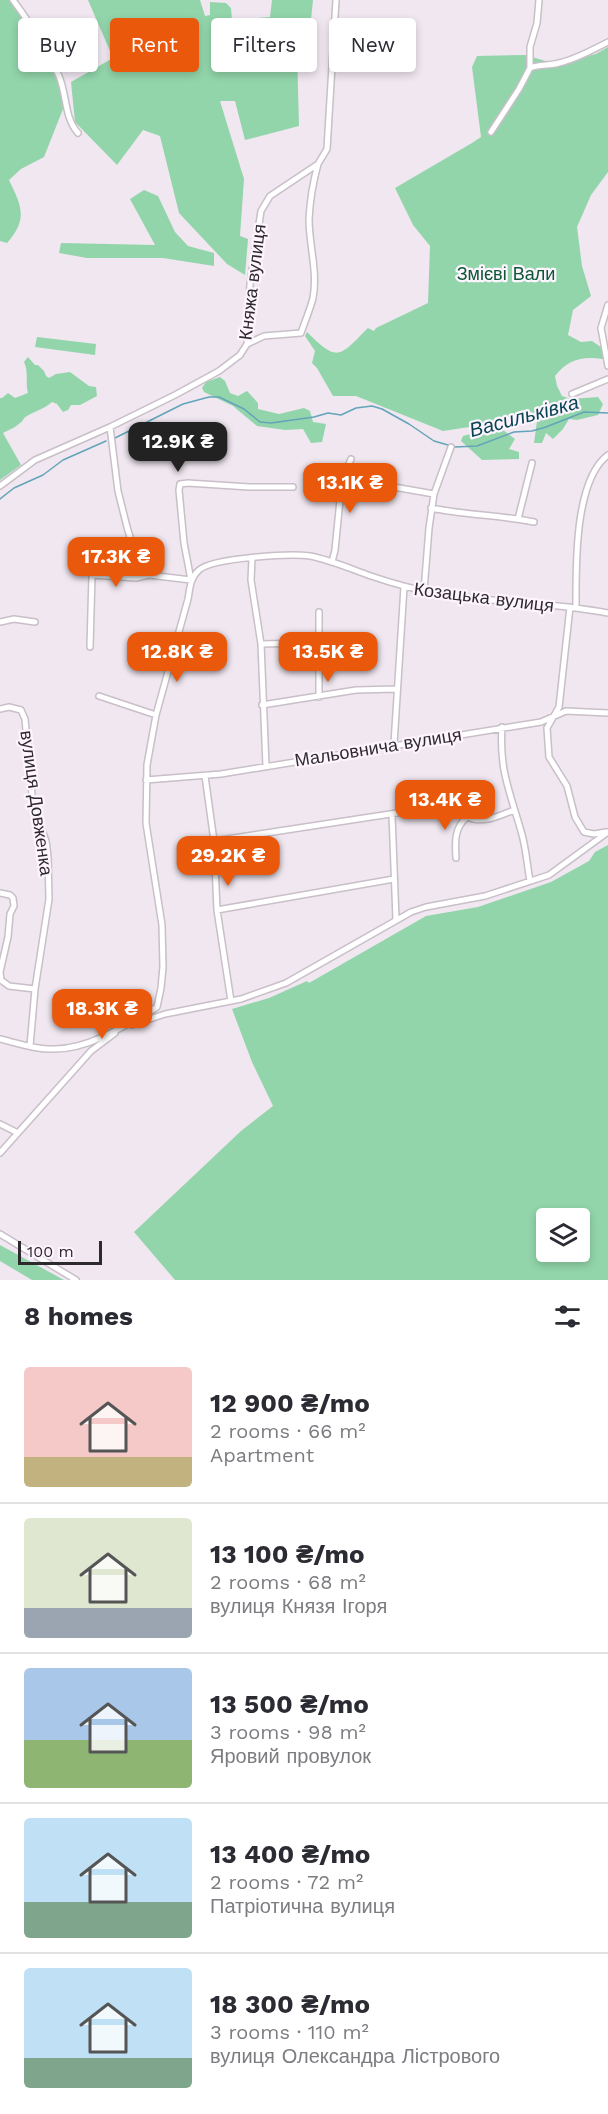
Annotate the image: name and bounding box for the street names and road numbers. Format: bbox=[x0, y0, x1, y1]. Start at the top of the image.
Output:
street label: Княжа вулиця bbox=[234, 223, 270, 341]
street label: Козацька вулиця bbox=[413, 578, 555, 616]
street label: Мальовнича вулиця bbox=[293, 723, 463, 771]
street label: вулиця Довженка bbox=[16, 729, 58, 878]

